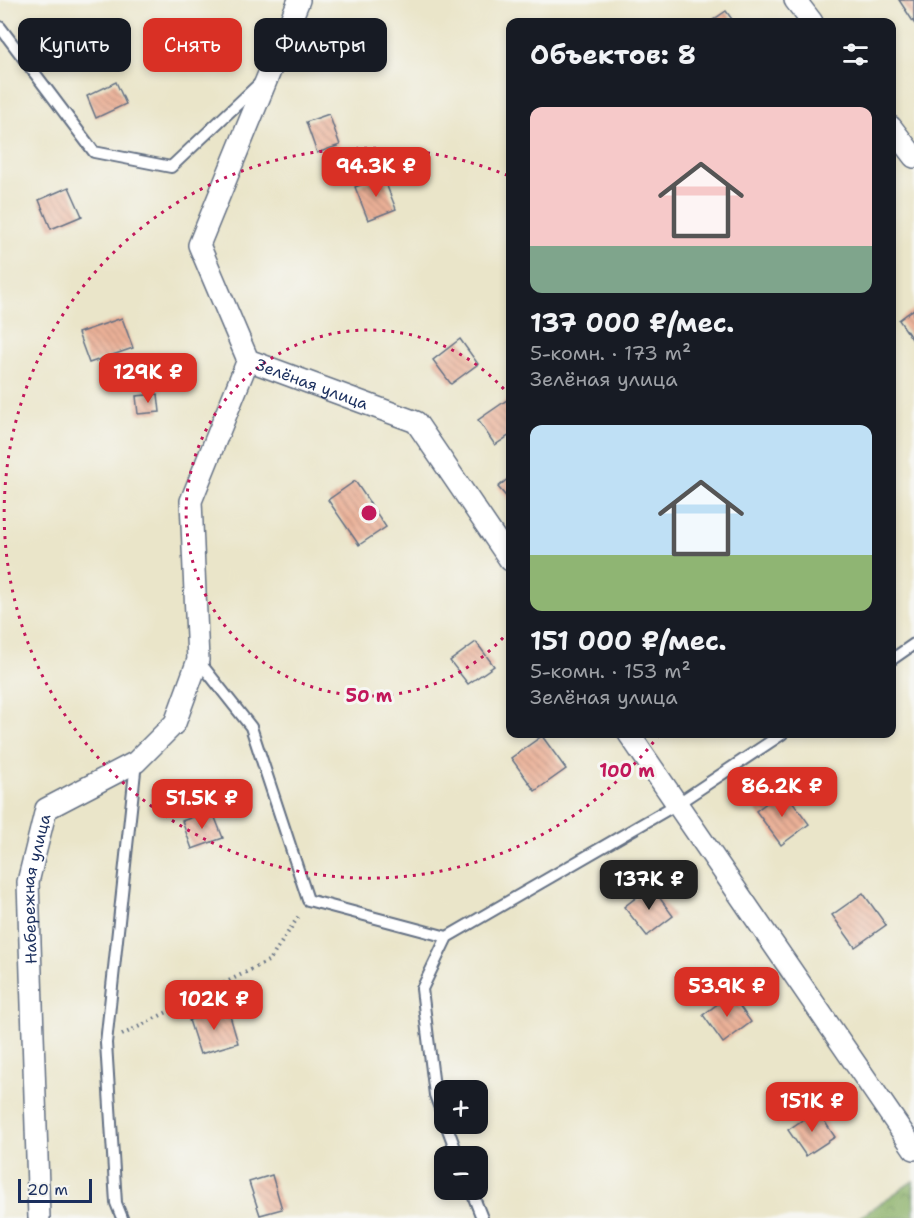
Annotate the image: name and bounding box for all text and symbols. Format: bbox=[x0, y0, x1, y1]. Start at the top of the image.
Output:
chip: Купить bbox=[18, 18, 131, 72]
chip: Снять bbox=[143, 18, 242, 72]
chip: Фильтры bbox=[254, 18, 387, 72]
text: Объектов: 8 bbox=[530, 37, 696, 72]
icon: filters bbox=[839, 38, 872, 71]
icon: home bbox=[647, 146, 755, 254]
pin: 94.3K ₽ bbox=[321, 147, 431, 198]
text: 94.3K ₽ bbox=[336, 153, 416, 179]
text: 137 000 ₽/мес. bbox=[530, 305, 734, 340]
text: 5-комн. · 173 m² bbox=[530, 340, 691, 366]
pin: 129K ₽ bbox=[99, 353, 197, 404]
street label: Зелёная улица bbox=[253, 353, 371, 414]
text: 129K ₽ bbox=[113, 359, 183, 385]
text: Зелёная улица bbox=[530, 366, 678, 392]
icon: home bbox=[647, 464, 755, 572]
centre of rings bbox=[359, 503, 379, 523]
text: 151 000 ₽/мес. bbox=[530, 623, 727, 658]
text: 5-комн. · 153 m² bbox=[530, 658, 691, 684]
text: 50 m bbox=[346, 684, 393, 708]
text: Зелёная улица bbox=[530, 684, 678, 710]
text: 100 m bbox=[599, 759, 655, 783]
pin: 86.2K ₽ bbox=[727, 767, 837, 818]
text: 86.2K ₽ bbox=[741, 773, 823, 799]
pin: 51.5K ₽ bbox=[147, 779, 257, 830]
text: 51.5K ₽ bbox=[166, 785, 238, 811]
street label: Набережная улица bbox=[17, 812, 55, 964]
pin: 137K ₽ bbox=[600, 860, 698, 911]
text: 137K ₽ bbox=[614, 866, 684, 892]
pin: 53.9K ₽ bbox=[672, 967, 782, 1018]
text: 53.9K ₽ bbox=[688, 973, 766, 999]
pin: 102K ₽ bbox=[165, 980, 263, 1031]
text: 102K ₽ bbox=[179, 986, 249, 1012]
map controls bbox=[434, 1080, 488, 1200]
button: + bbox=[434, 1080, 488, 1134]
pin: 151K ₽ bbox=[763, 1082, 861, 1133]
text: 151K ₽ bbox=[780, 1088, 844, 1114]
button: − bbox=[434, 1146, 488, 1200]
scale bar bbox=[18, 1176, 92, 1204]
text: 20 m bbox=[27, 1179, 68, 1200]

